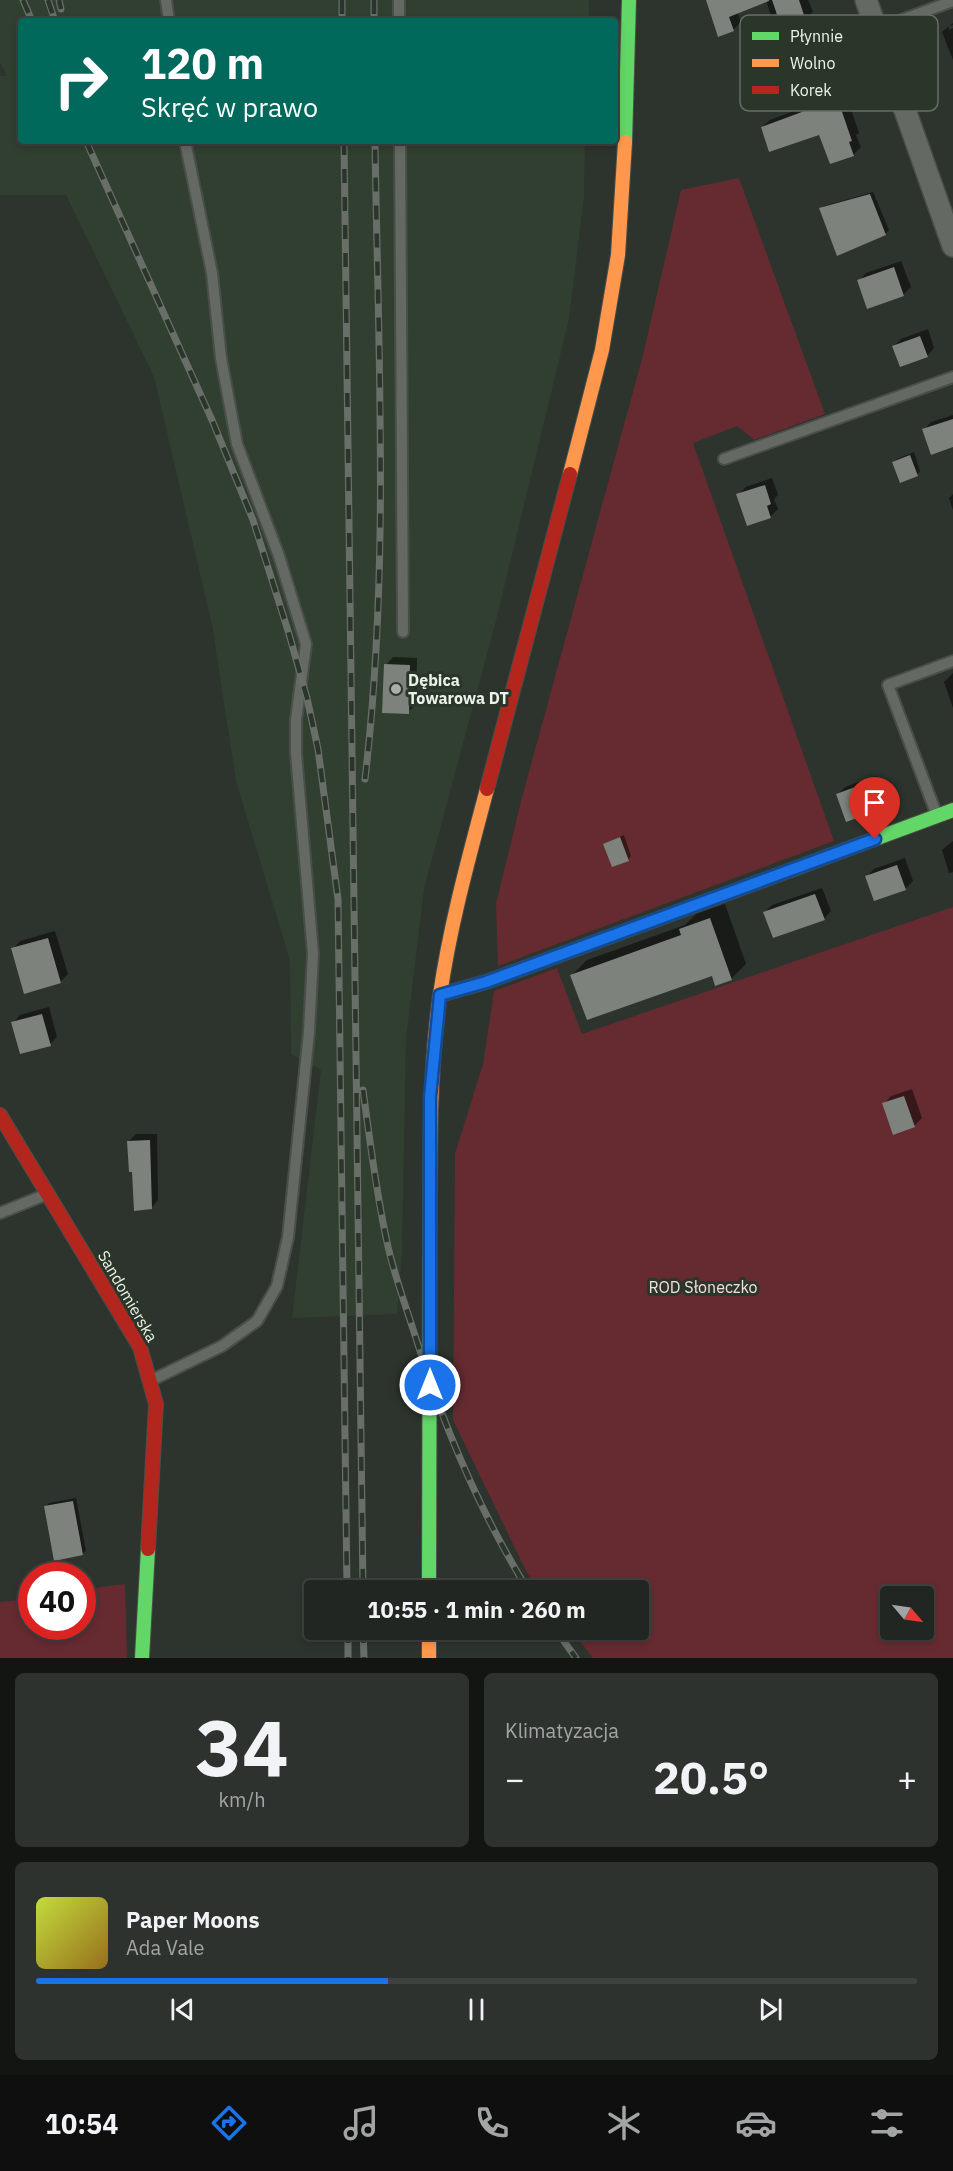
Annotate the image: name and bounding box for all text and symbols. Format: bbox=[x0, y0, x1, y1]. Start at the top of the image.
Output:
legend bbox=[740, 15, 938, 111]
text: Płynnie bbox=[790, 26, 843, 46]
text: 120 m bbox=[141, 36, 264, 91]
icon: right bbox=[42, 42, 120, 120]
text: Wolno bbox=[790, 53, 835, 73]
text: Korek bbox=[790, 80, 832, 100]
text: Skręć w prawo bbox=[141, 89, 318, 124]
place label: Dębica Towarowa DT bbox=[408, 670, 509, 708]
marker: Dębica Towarowa DT bbox=[389, 682, 403, 696]
pin bbox=[849, 777, 900, 839]
icon: arrive bbox=[858, 786, 891, 819]
street label: Sandomierska bbox=[94, 1247, 163, 1346]
park label: ROD Słoneczko bbox=[648, 1277, 758, 1297]
position arrow bbox=[398, 1353, 462, 1417]
speed limit sign: 40 bbox=[18, 1562, 96, 1640]
north arrow bbox=[880, 1586, 934, 1640]
map controls bbox=[880, 1586, 934, 1640]
text: 10:55 · 1 min · 260 m bbox=[367, 1595, 586, 1624]
text: 34 bbox=[195, 1696, 289, 1797]
text: Klimatyzacja bbox=[505, 1717, 619, 1744]
text: 20.5° bbox=[653, 1748, 769, 1806]
text: − bbox=[505, 1757, 525, 1800]
text: + bbox=[897, 1757, 917, 1800]
text: km/h bbox=[218, 1786, 266, 1813]
text: Paper Moons bbox=[126, 1905, 259, 1934]
text: Ada Vale bbox=[126, 1934, 205, 1961]
icon: previous bbox=[166, 1993, 199, 2026]
icon: pause bbox=[460, 1993, 493, 2026]
icon: next bbox=[754, 1993, 787, 2026]
icon: directions bbox=[208, 2102, 250, 2144]
icon: music bbox=[340, 2102, 382, 2144]
icon: phone bbox=[471, 2102, 513, 2144]
icon: climate bbox=[603, 2102, 645, 2144]
icon: car bbox=[735, 2102, 777, 2144]
icon: filters bbox=[866, 2102, 908, 2144]
text: 10:54 bbox=[45, 2106, 119, 2141]

